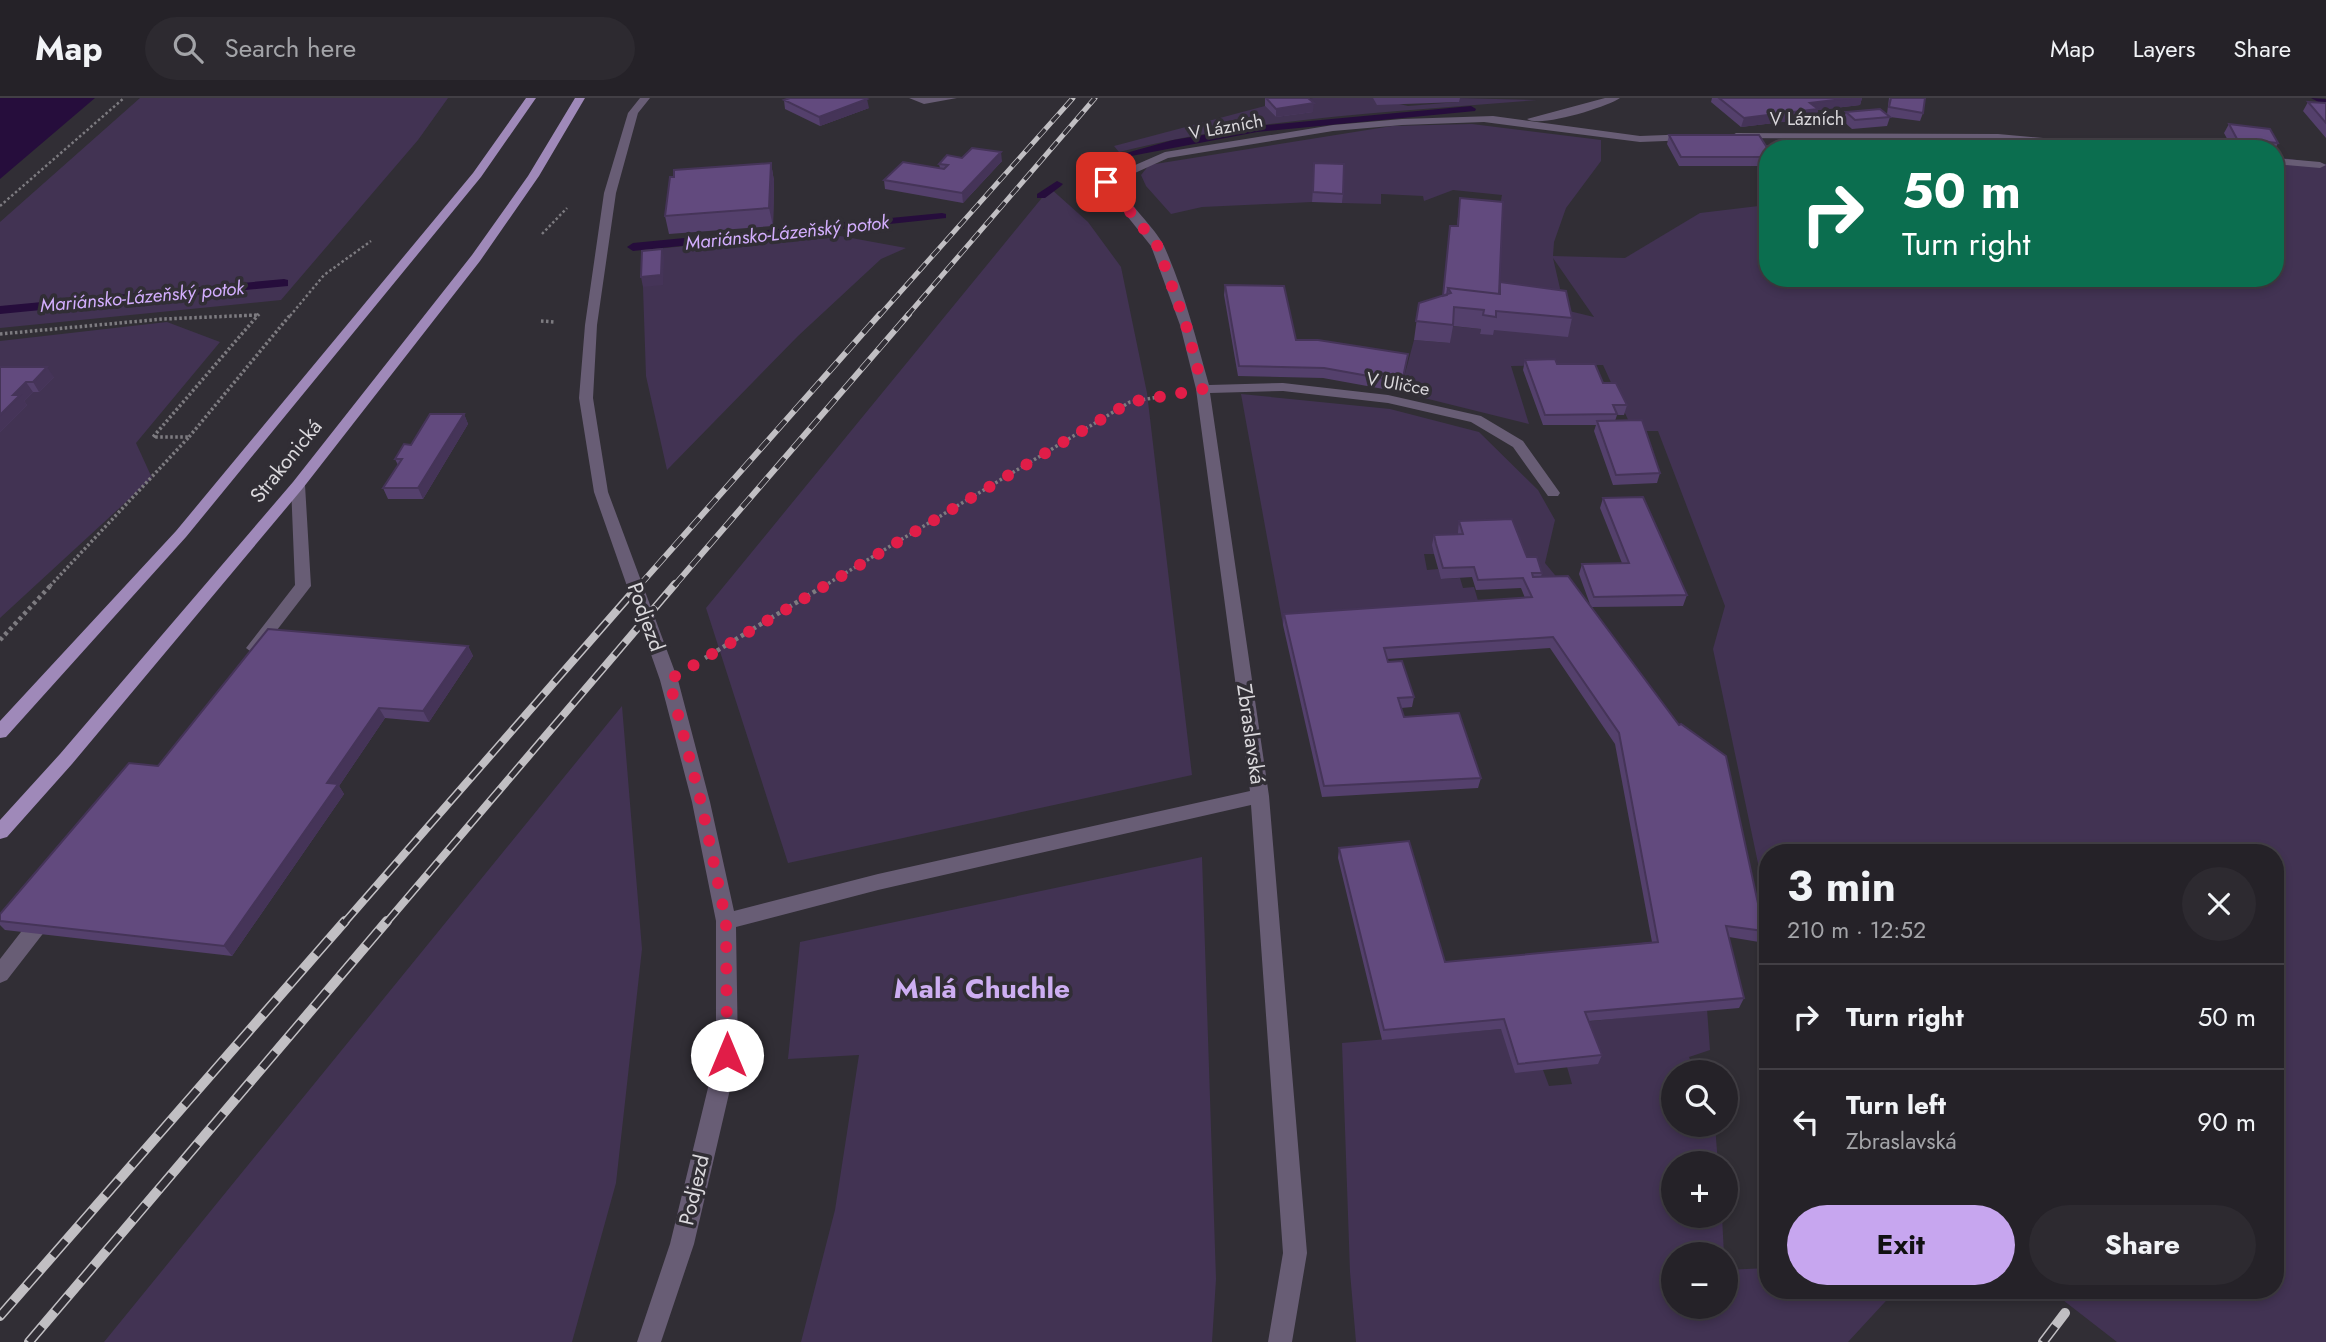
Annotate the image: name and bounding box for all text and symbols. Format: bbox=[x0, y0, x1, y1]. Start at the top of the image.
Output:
search box bbox=[145, 17, 635, 80]
text: Map bbox=[35, 25, 103, 72]
icon: search bbox=[169, 29, 207, 67]
text: Search here bbox=[225, 29, 356, 67]
text: Map bbox=[2050, 31, 2095, 66]
text: Layers bbox=[2133, 31, 2195, 66]
text: Share bbox=[2233, 31, 2291, 66]
street label: V Lázních bbox=[1770, 106, 1844, 132]
street label: V Lázních bbox=[1187, 108, 1265, 146]
pin bbox=[1076, 152, 1136, 212]
text: 50 m bbox=[1902, 156, 2021, 226]
icon: arrive bbox=[1087, 163, 1125, 201]
icon: right bbox=[1787, 168, 1878, 259]
water label: Mariánsko-Lázeňský potok bbox=[684, 208, 891, 257]
text: Turn right bbox=[1902, 221, 2031, 267]
water label: Mariánsko-Lázeňský potok bbox=[39, 274, 246, 319]
street label: V Uličce bbox=[1364, 366, 1432, 402]
street label: Strakonická bbox=[243, 413, 329, 509]
street label: Podjezd bbox=[620, 578, 672, 656]
street label: Zbraslavská bbox=[1229, 682, 1273, 786]
text: 3 min bbox=[1787, 856, 1896, 917]
button: close bbox=[2182, 867, 2256, 941]
text: 210 m · 12:52 bbox=[1787, 913, 1926, 947]
district label: Malá Chuchle bbox=[894, 968, 1070, 1009]
icon: right bbox=[1787, 998, 1825, 1036]
text: Turn right bbox=[1846, 998, 1964, 1036]
text: 50 m bbox=[2198, 998, 2256, 1036]
position arrow bbox=[690, 1018, 764, 1092]
map controls bbox=[1661, 1060, 1738, 1319]
button: search bbox=[1661, 1060, 1738, 1137]
text: Turn left bbox=[1846, 1086, 1946, 1124]
icon: left bbox=[1787, 1103, 1825, 1141]
text: 90 m bbox=[2197, 1103, 2256, 1141]
text: Zbraslavská bbox=[1846, 1124, 1957, 1158]
button: + bbox=[1661, 1151, 1738, 1228]
street label: Podjezd bbox=[671, 1152, 717, 1228]
button: Exit bbox=[1787, 1205, 2015, 1285]
button: Share bbox=[2029, 1205, 2256, 1285]
button: − bbox=[1661, 1242, 1738, 1319]

